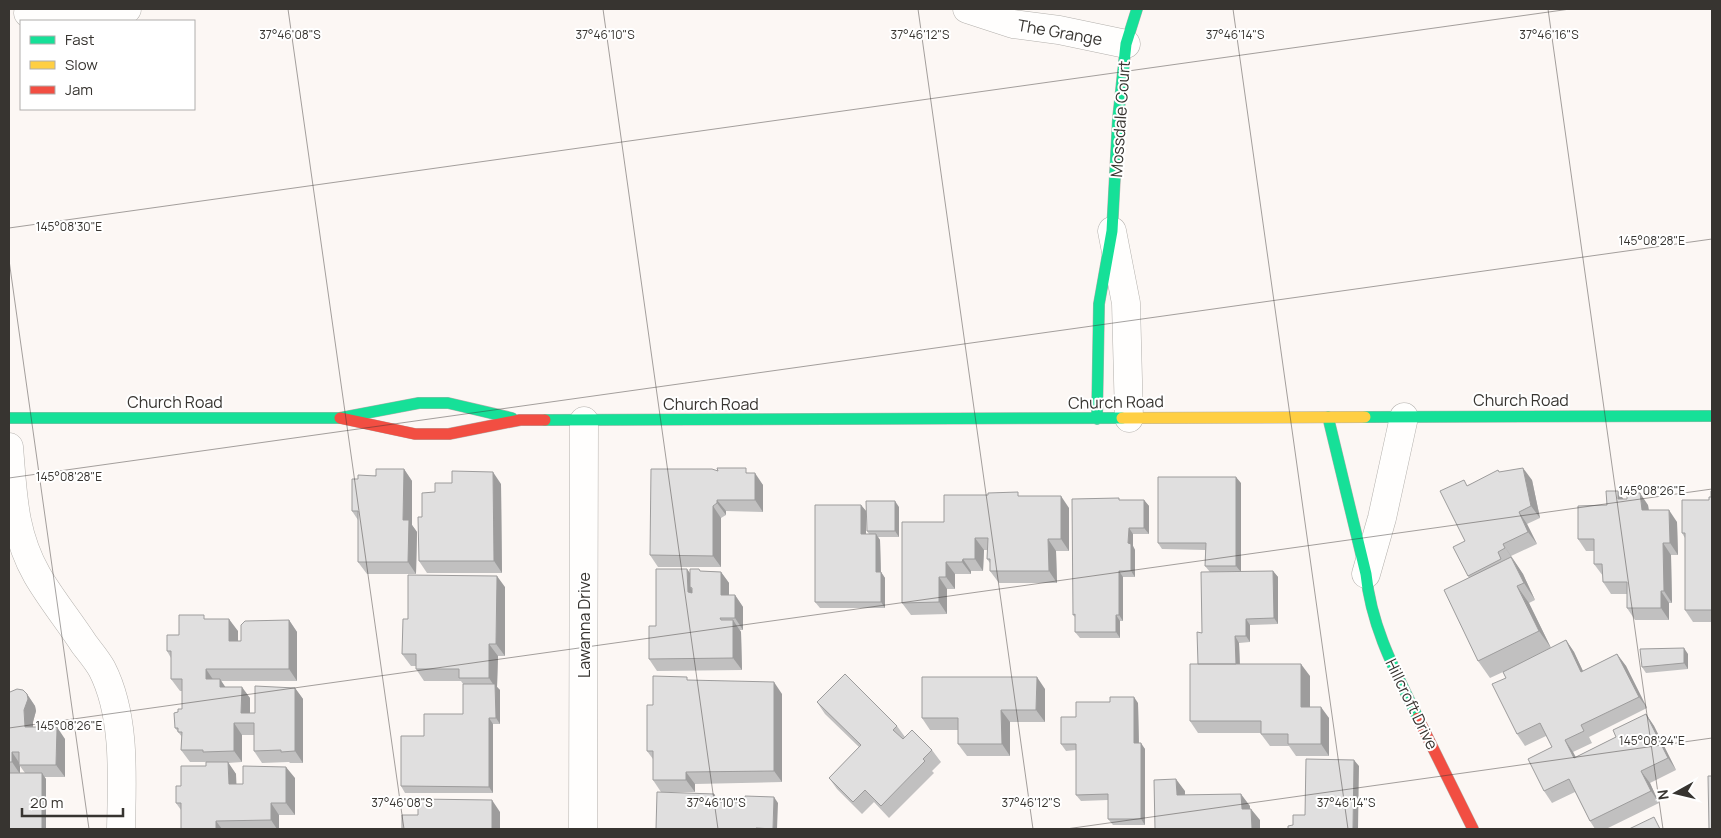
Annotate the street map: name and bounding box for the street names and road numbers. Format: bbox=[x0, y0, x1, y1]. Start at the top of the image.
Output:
street label: The Grange bbox=[1016, 14, 1104, 50]
street label: Mossdale Court bbox=[1105, 60, 1135, 178]
street label: Church Road bbox=[1473, 389, 1569, 411]
street label: Church Road bbox=[1068, 390, 1164, 414]
street label: Church Road bbox=[127, 391, 223, 413]
street label: Church Road bbox=[663, 393, 759, 415]
street label: Lawanna Drive bbox=[573, 572, 595, 678]
street label: Hillcroft Drive bbox=[1380, 655, 1444, 753]

